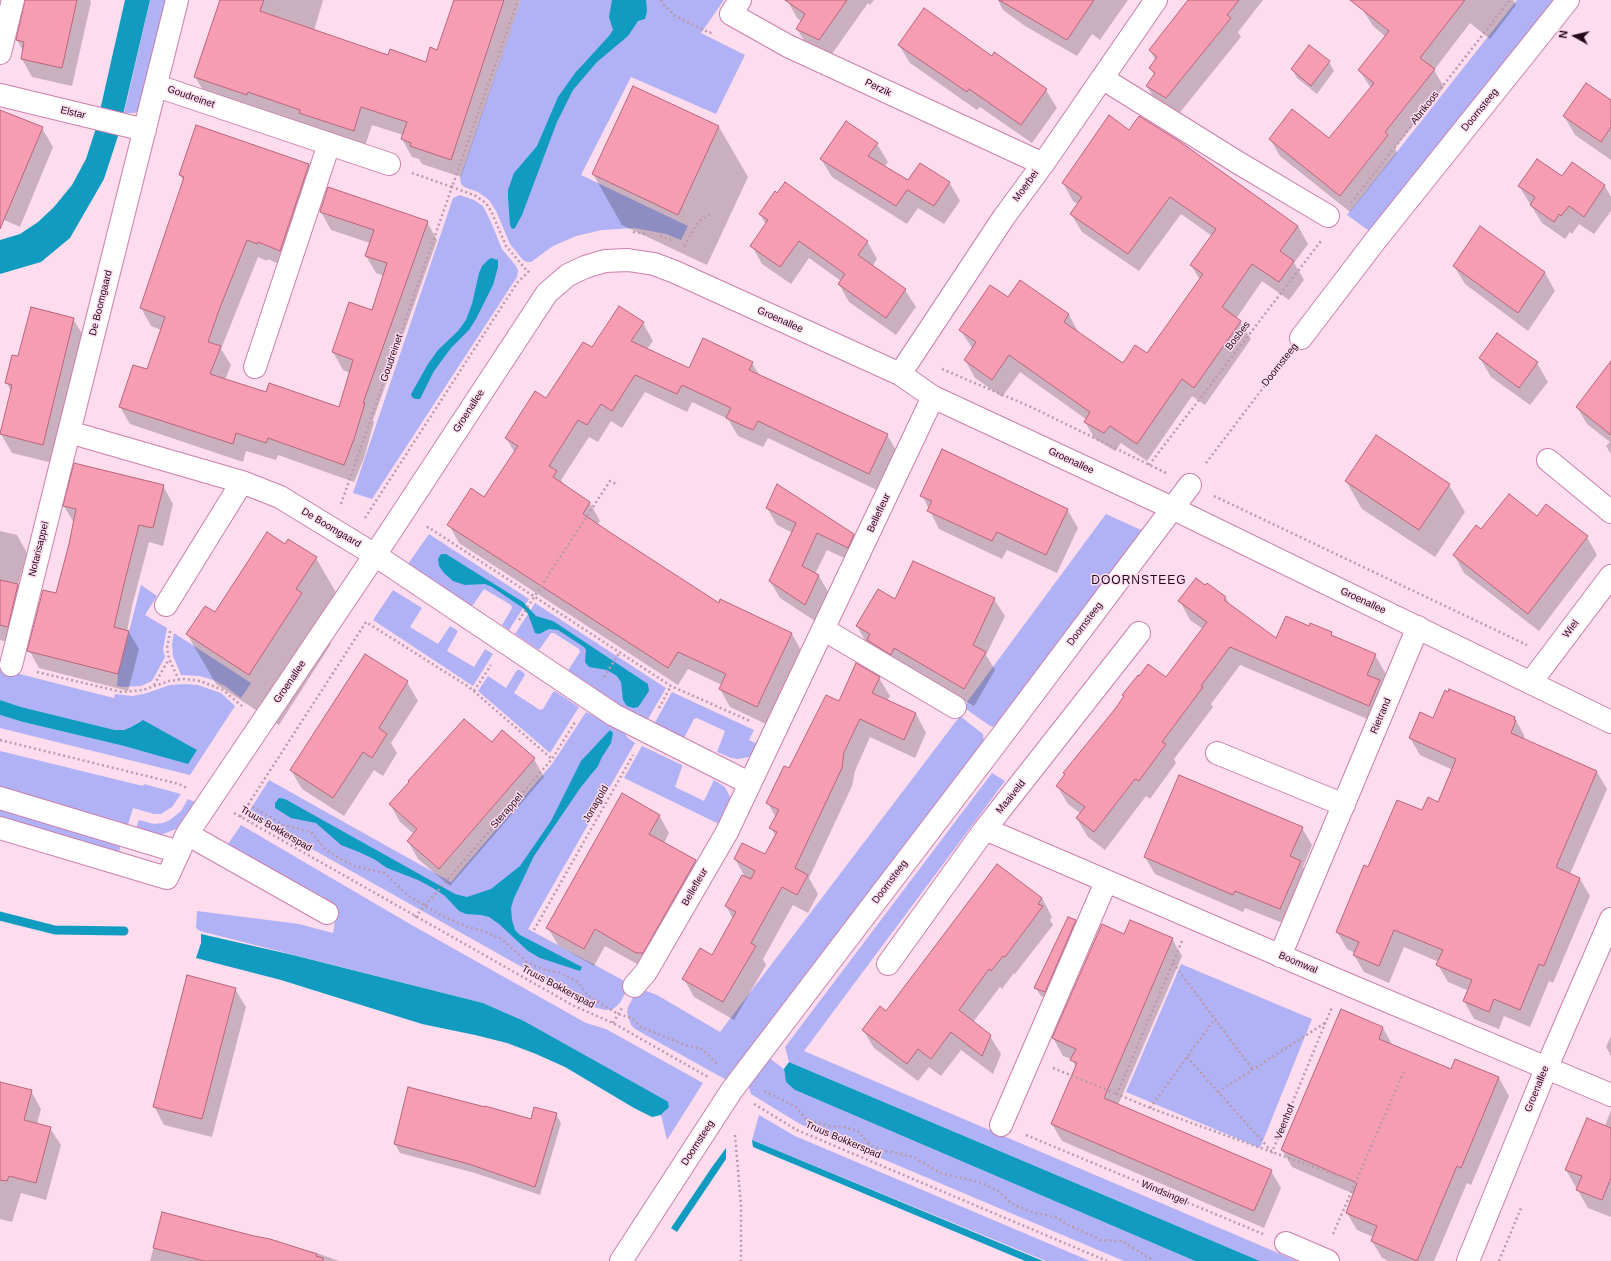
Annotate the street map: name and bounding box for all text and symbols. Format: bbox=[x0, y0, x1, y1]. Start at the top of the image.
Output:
north arrow bbox=[1555, 16, 1595, 56]
text: N bbox=[1557, 30, 1570, 39]
street label: Perzik bbox=[863, 77, 893, 99]
street label: Goudreinet bbox=[166, 83, 216, 111]
street label: Doornsteeg bbox=[1459, 86, 1501, 134]
street label: Abrikoos bbox=[1408, 89, 1442, 127]
street label: Elstar bbox=[59, 104, 87, 122]
street label: Moerbei bbox=[1011, 168, 1041, 204]
street label: De Boomgaard bbox=[87, 269, 115, 337]
street label: Groenallee bbox=[755, 305, 805, 335]
street label: Bosbes bbox=[1223, 319, 1253, 353]
street label: Goudreinet bbox=[378, 333, 406, 383]
street label: Doornsteeg bbox=[1259, 341, 1301, 389]
street label: Groenallee bbox=[451, 387, 487, 435]
street label: Groenallee bbox=[1046, 445, 1096, 477]
street label: Bellefleur bbox=[865, 492, 893, 534]
street label: De Boomgaard bbox=[299, 506, 363, 550]
street label: Notarisappel bbox=[26, 520, 52, 578]
district label: DOORNSTEEG bbox=[1091, 574, 1187, 588]
street label: Groenallee bbox=[1338, 585, 1388, 617]
street label: Doornsteeg bbox=[1065, 600, 1105, 648]
street label: Wiel bbox=[1560, 618, 1582, 640]
street label: Groenallee bbox=[271, 658, 309, 706]
street label: Rietrand bbox=[1368, 696, 1394, 736]
street label: Maaiveld bbox=[994, 778, 1028, 816]
street label: Jonagold bbox=[581, 783, 611, 825]
street label: Sterappel bbox=[488, 791, 526, 831]
street label: Truus Bokkerspad bbox=[238, 804, 314, 854]
street label: Doornsteeg bbox=[870, 858, 910, 906]
street label: Bellefleur bbox=[679, 866, 711, 908]
street label: Boomwal bbox=[1277, 949, 1319, 977]
street label: Truus Bokkerspad bbox=[520, 963, 596, 1011]
street label: Groenallee bbox=[1522, 1064, 1552, 1114]
street label: Veenhof bbox=[1273, 1103, 1297, 1141]
street label: Doornsteeg bbox=[679, 1118, 717, 1168]
street label: Truus Bokkerspad bbox=[803, 1119, 883, 1161]
street label: Windsingel bbox=[1139, 1178, 1189, 1208]

